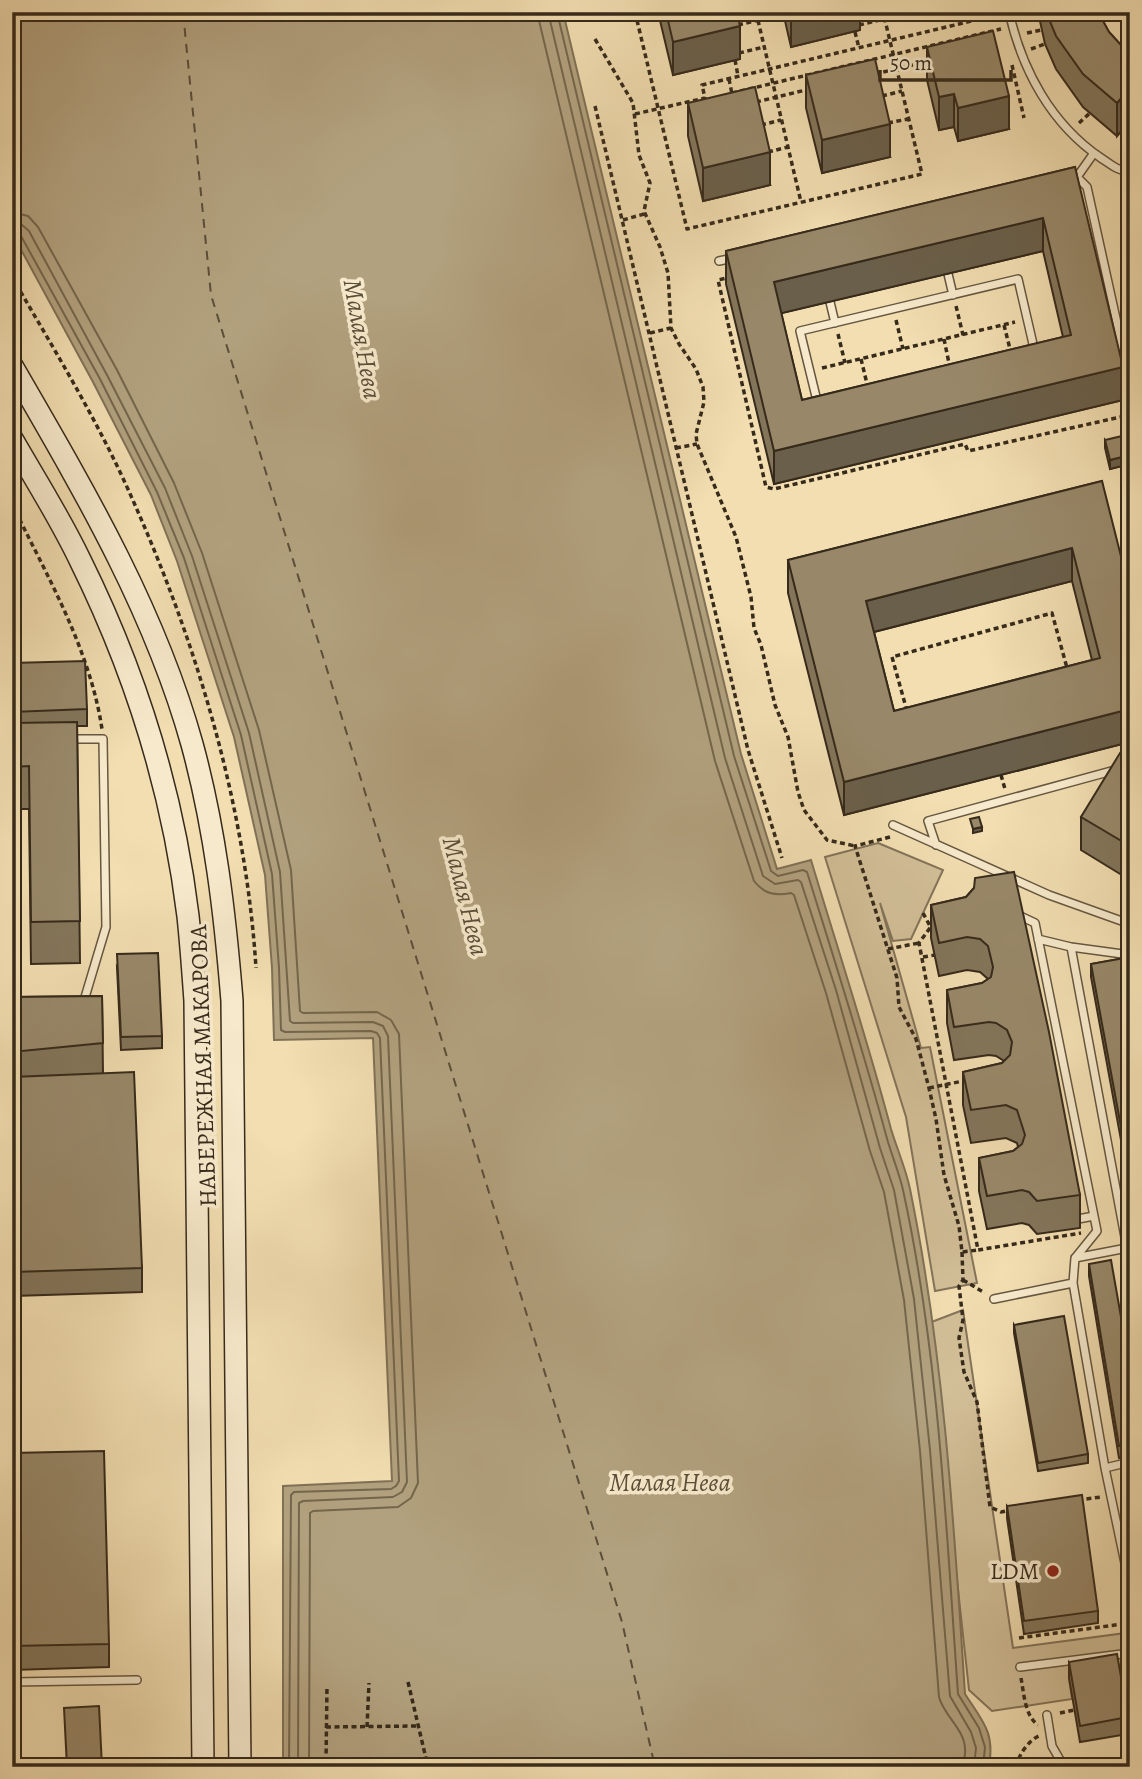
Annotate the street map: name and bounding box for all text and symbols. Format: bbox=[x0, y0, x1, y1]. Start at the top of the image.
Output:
scale bar bbox=[880, 38, 1011, 82]
text: 50 m bbox=[890, 49, 932, 77]
water label: Малая Нева bbox=[335, 276, 390, 402]
water label: Малая Нева bbox=[434, 833, 497, 959]
street label: НАБЕРЕЖНАЯ МАКАРОВА bbox=[182, 923, 224, 1208]
water label: Малая Нева bbox=[609, 1465, 731, 1500]
place label: LDM bbox=[990, 1555, 1039, 1587]
marker: LDM bbox=[1045, 1563, 1061, 1579]

